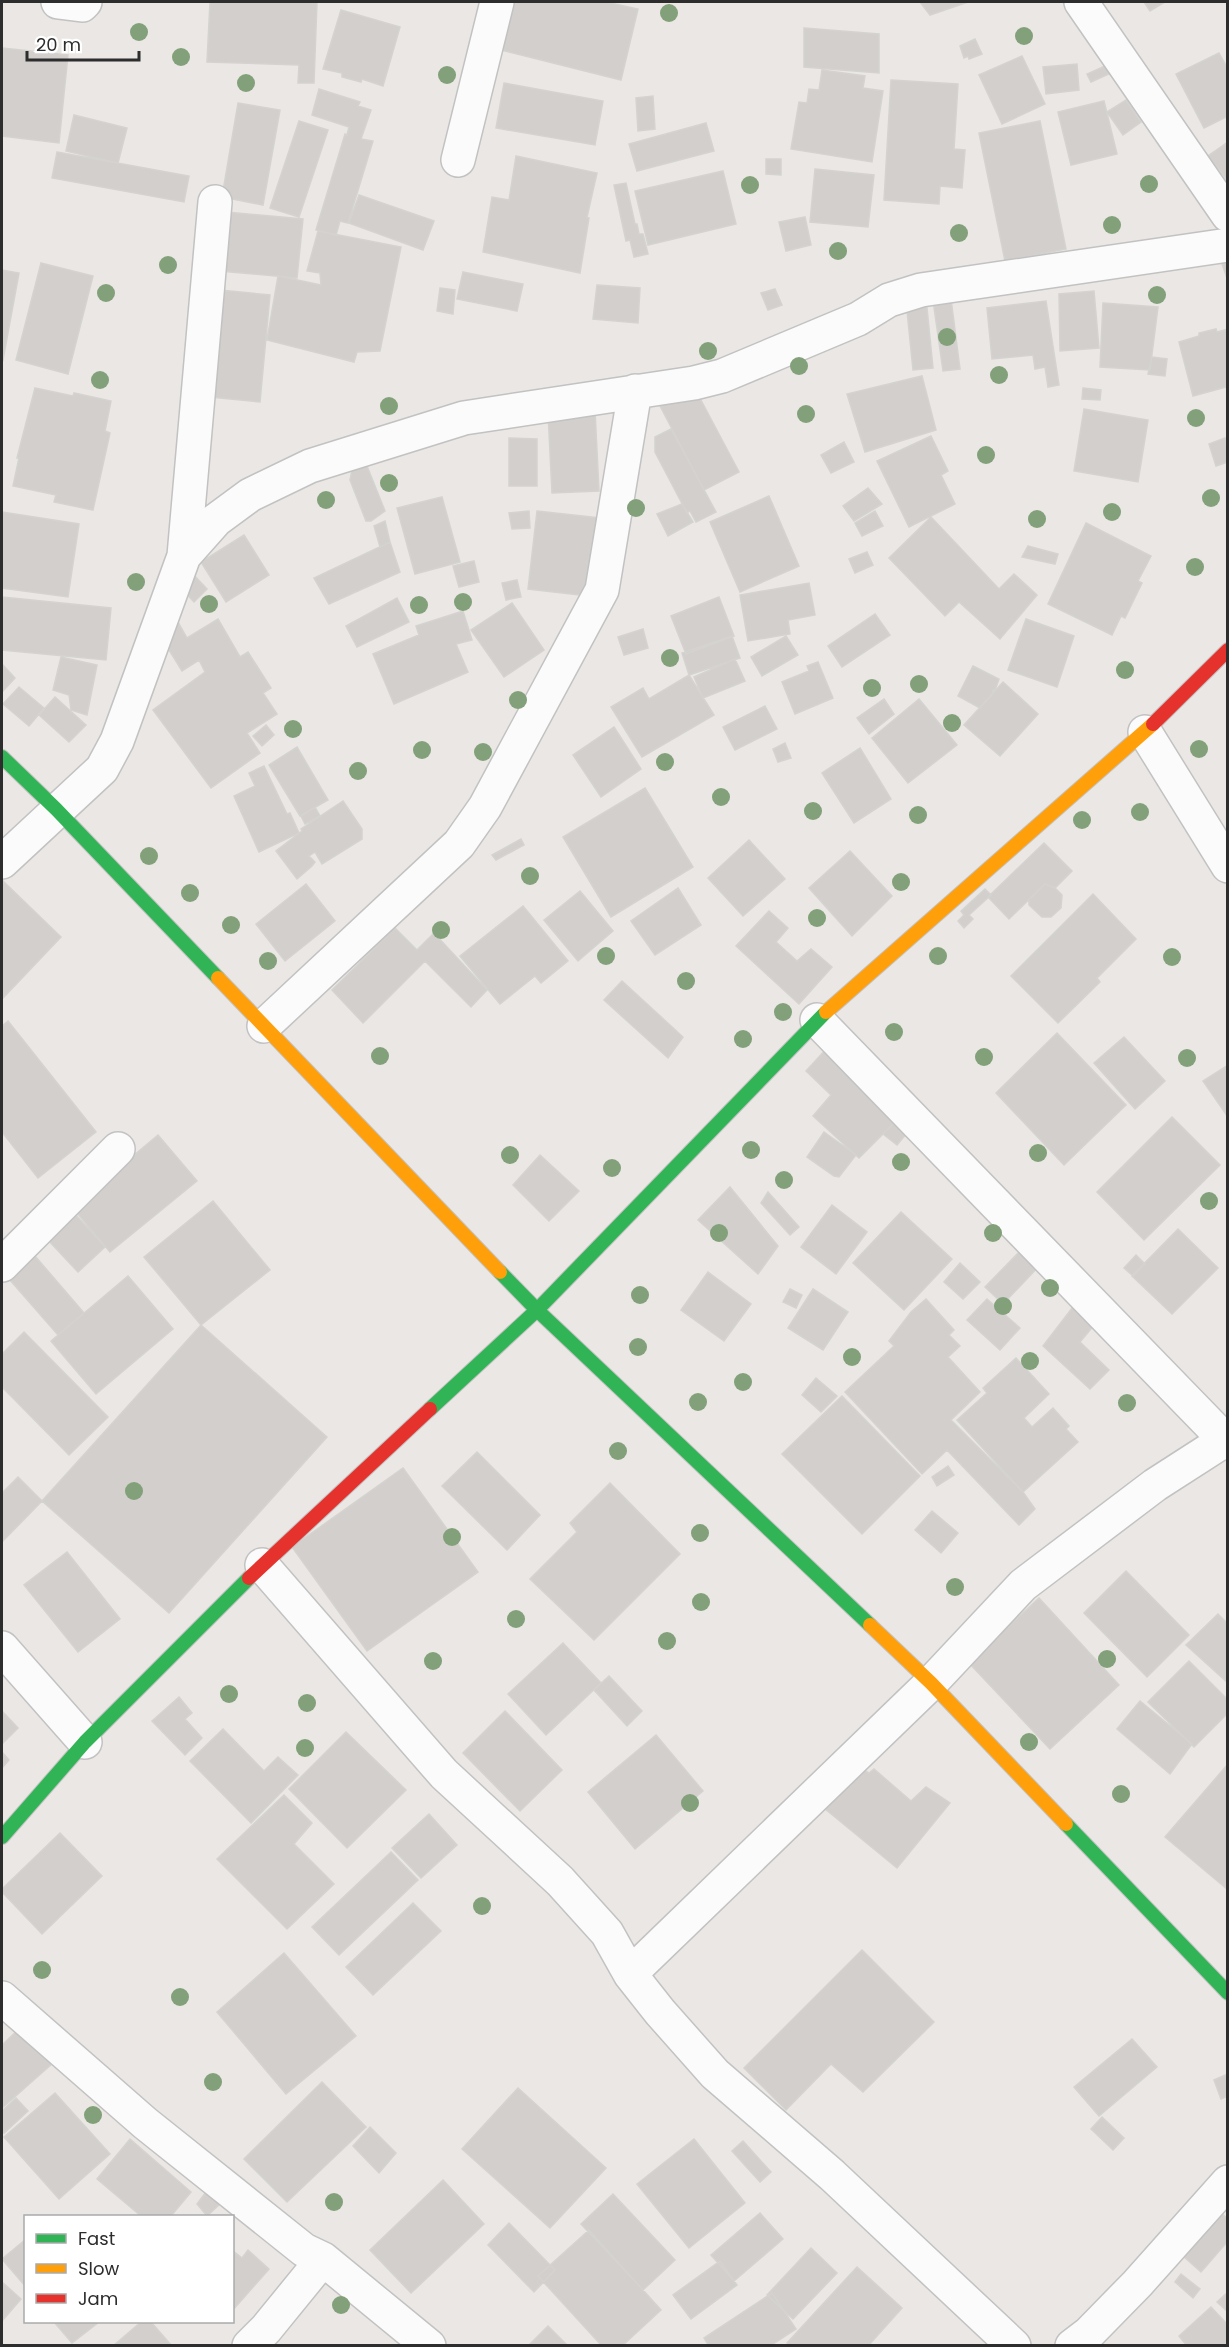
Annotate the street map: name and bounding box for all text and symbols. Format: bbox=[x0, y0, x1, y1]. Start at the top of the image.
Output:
scale bar bbox=[27, 24, 140, 62]
text: 20 m bbox=[36, 32, 81, 57]
legend bbox=[24, 2215, 234, 2323]
text: Fast bbox=[78, 2226, 115, 2251]
text: Slow bbox=[78, 2256, 120, 2281]
text: Jam bbox=[78, 2286, 118, 2311]

